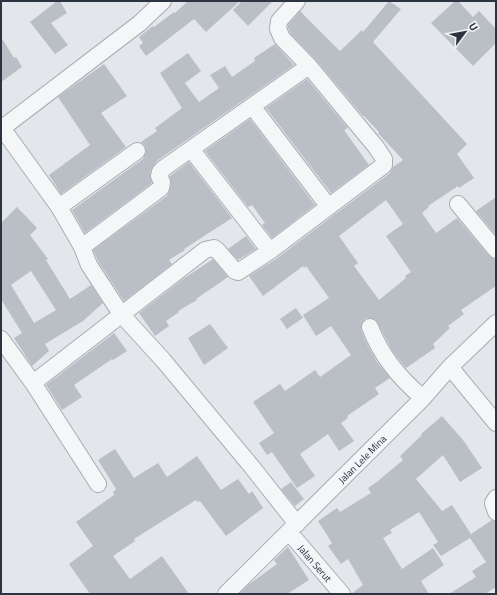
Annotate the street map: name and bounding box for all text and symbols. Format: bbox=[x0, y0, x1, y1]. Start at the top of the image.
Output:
north arrow bbox=[445, 12, 485, 52]
text: U bbox=[465, 19, 482, 34]
street label: Jalan Lele Mina bbox=[335, 432, 390, 487]
street label: Jalan Serut bbox=[294, 541, 336, 586]

